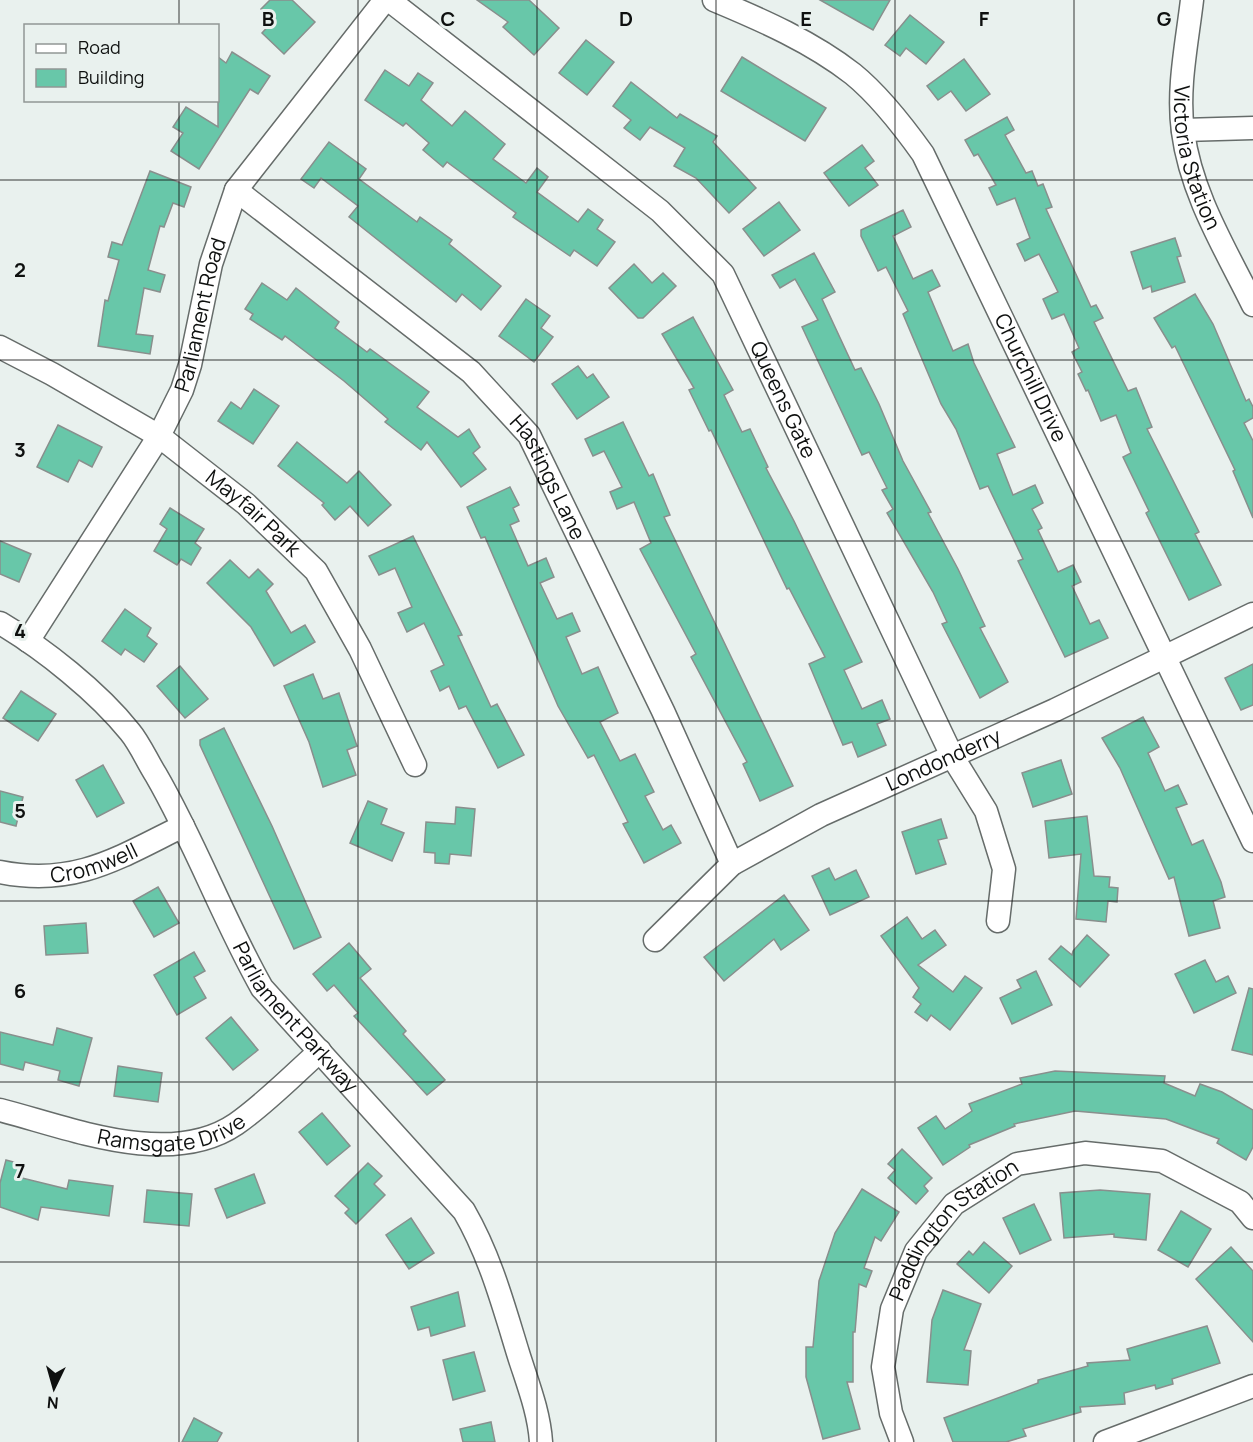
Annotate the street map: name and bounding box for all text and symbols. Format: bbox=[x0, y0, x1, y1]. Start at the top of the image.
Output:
text: B bbox=[262, 5, 275, 32]
text: C bbox=[441, 5, 455, 32]
text: D bbox=[619, 5, 633, 32]
text: E bbox=[800, 5, 812, 32]
text: F bbox=[979, 5, 990, 32]
text: G bbox=[1157, 5, 1172, 32]
legend bbox=[24, 24, 219, 102]
text: Road bbox=[78, 35, 121, 59]
text: Building bbox=[78, 65, 144, 89]
street label: Victoria Station bbox=[1168, 84, 1228, 234]
street label: Parliament Road bbox=[167, 234, 232, 395]
text: 2 bbox=[14, 256, 26, 283]
street label: Churchill Drive bbox=[989, 309, 1074, 446]
street label: Queens Gate bbox=[744, 336, 824, 463]
street label: Hastings Lane bbox=[504, 408, 593, 544]
text: 3 bbox=[14, 436, 26, 463]
street label: Mayfair Park bbox=[200, 463, 308, 562]
text: 4 bbox=[14, 617, 26, 644]
street label: Londonderry bbox=[881, 721, 1005, 797]
text: 5 bbox=[14, 797, 26, 824]
street label: Cromwell bbox=[49, 836, 142, 889]
street label: Parliament Parkway bbox=[227, 937, 365, 1098]
text: 6 bbox=[14, 977, 26, 1004]
street label: Ramsgate Drive bbox=[95, 1107, 251, 1157]
street label: Paddington Station bbox=[882, 1152, 1023, 1305]
text: 7 bbox=[15, 1157, 25, 1184]
north arrow bbox=[24, 1358, 84, 1418]
text: N bbox=[46, 1391, 59, 1414]

